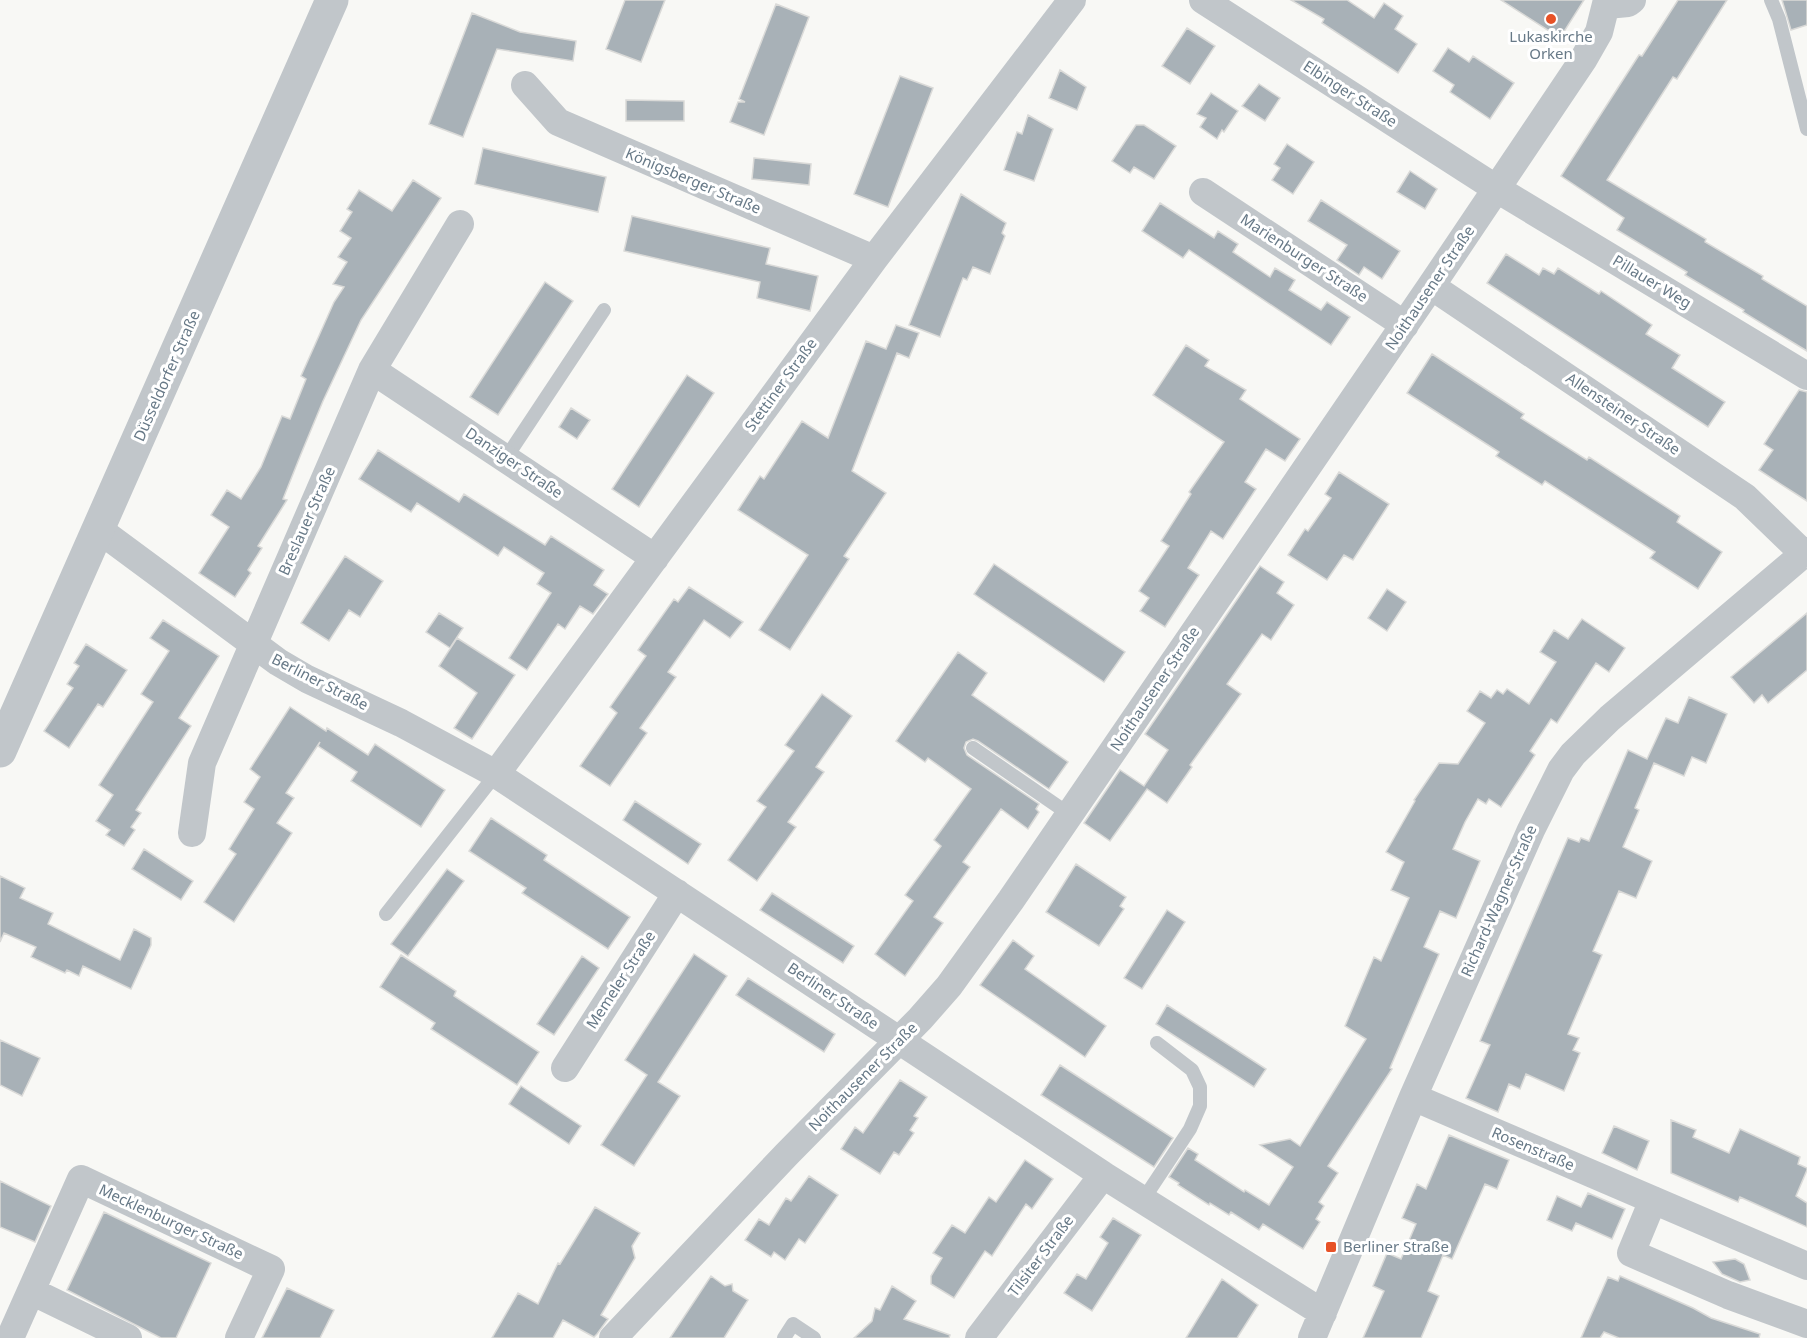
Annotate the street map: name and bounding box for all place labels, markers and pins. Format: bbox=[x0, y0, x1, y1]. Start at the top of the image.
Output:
marker: Lukaskirche Orken bbox=[1544, 12, 1558, 26]
place label: Lukaskirche Orken bbox=[1509, 26, 1593, 63]
place label: Berliner Straße bbox=[1343, 1236, 1449, 1256]
marker: Berliner Straße bbox=[1324, 1240, 1338, 1254]

